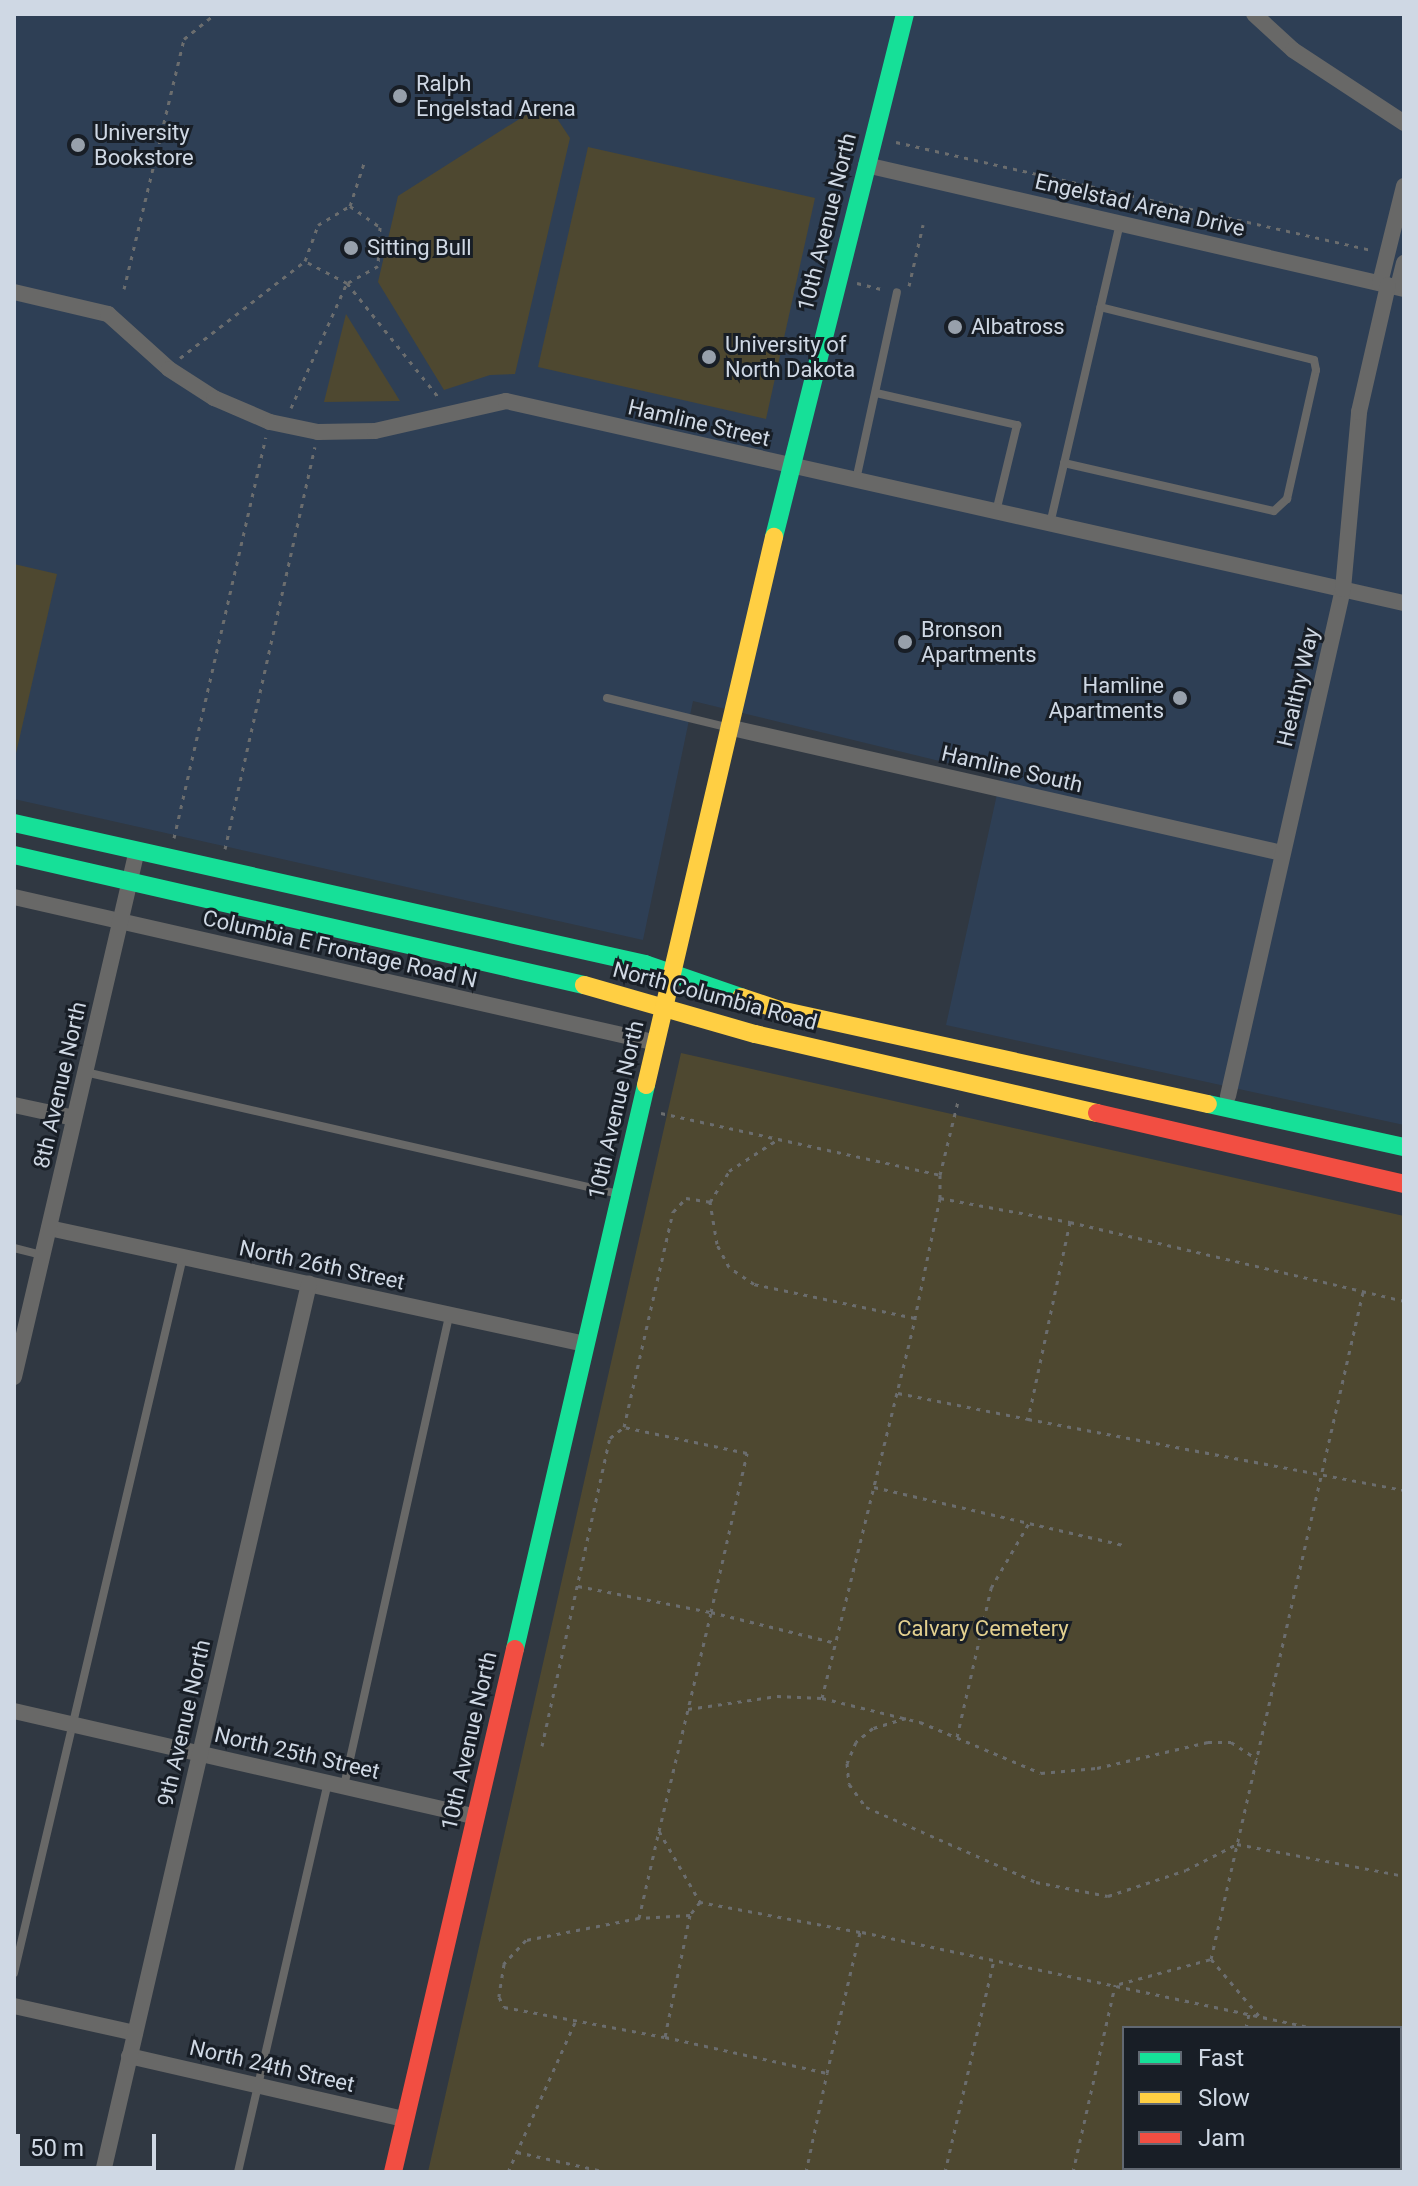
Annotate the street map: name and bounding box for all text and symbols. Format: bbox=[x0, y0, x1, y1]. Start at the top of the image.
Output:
place label: Ralph Engelstad Arena bbox=[416, 70, 576, 122]
marker: Ralph Engelstad Arena bbox=[391, 87, 409, 105]
place label: University Bookstore bbox=[94, 119, 194, 170]
street label: 10th Avenue North bbox=[792, 130, 862, 314]
marker: University Bookstore bbox=[69, 136, 87, 154]
street label: Engelstad Arena Drive bbox=[1032, 168, 1248, 242]
place label: Sitting Bull bbox=[367, 235, 472, 261]
marker: Sitting Bull bbox=[342, 239, 360, 257]
place label: Albatross bbox=[971, 314, 1065, 340]
marker: Albatross bbox=[946, 318, 964, 336]
place label: University of North Dakota bbox=[725, 331, 855, 382]
marker: University of North Dakota bbox=[700, 348, 718, 366]
street label: Hamline Street bbox=[625, 394, 773, 452]
place label: Bronson Apartments bbox=[921, 616, 1037, 668]
street label: Healthy Way bbox=[1272, 625, 1324, 749]
marker: Bronson Apartments bbox=[896, 633, 914, 651]
place label: Hamline Apartments bbox=[1048, 672, 1164, 724]
marker: Hamline Apartments bbox=[1171, 689, 1189, 707]
street label: Hamline South bbox=[939, 740, 1085, 798]
street label: Columbia E Frontage Road N bbox=[200, 905, 480, 993]
street label: North Columbia Road bbox=[610, 956, 820, 1036]
street label: 8th Avenue North bbox=[28, 999, 92, 1171]
street label: 10th Avenue North bbox=[583, 1018, 649, 1202]
street label: North 26th Street bbox=[237, 1235, 407, 1295]
park label: Calvary Cemetery bbox=[897, 1616, 1069, 1642]
street label: 9th Avenue North bbox=[152, 1637, 216, 1809]
street label: 10th Avenue North bbox=[436, 1649, 502, 1833]
street label: North 25th Street bbox=[212, 1721, 382, 1785]
legend bbox=[1122, 2026, 1402, 2170]
street label: North 24th Street bbox=[187, 2034, 357, 2098]
text: Fast bbox=[1198, 2044, 1244, 2072]
text: Slow bbox=[1198, 2084, 1250, 2112]
scale bar bbox=[20, 2118, 160, 2168]
text: Jam bbox=[1198, 2124, 1245, 2152]
text: 50 m bbox=[30, 2134, 84, 2162]

